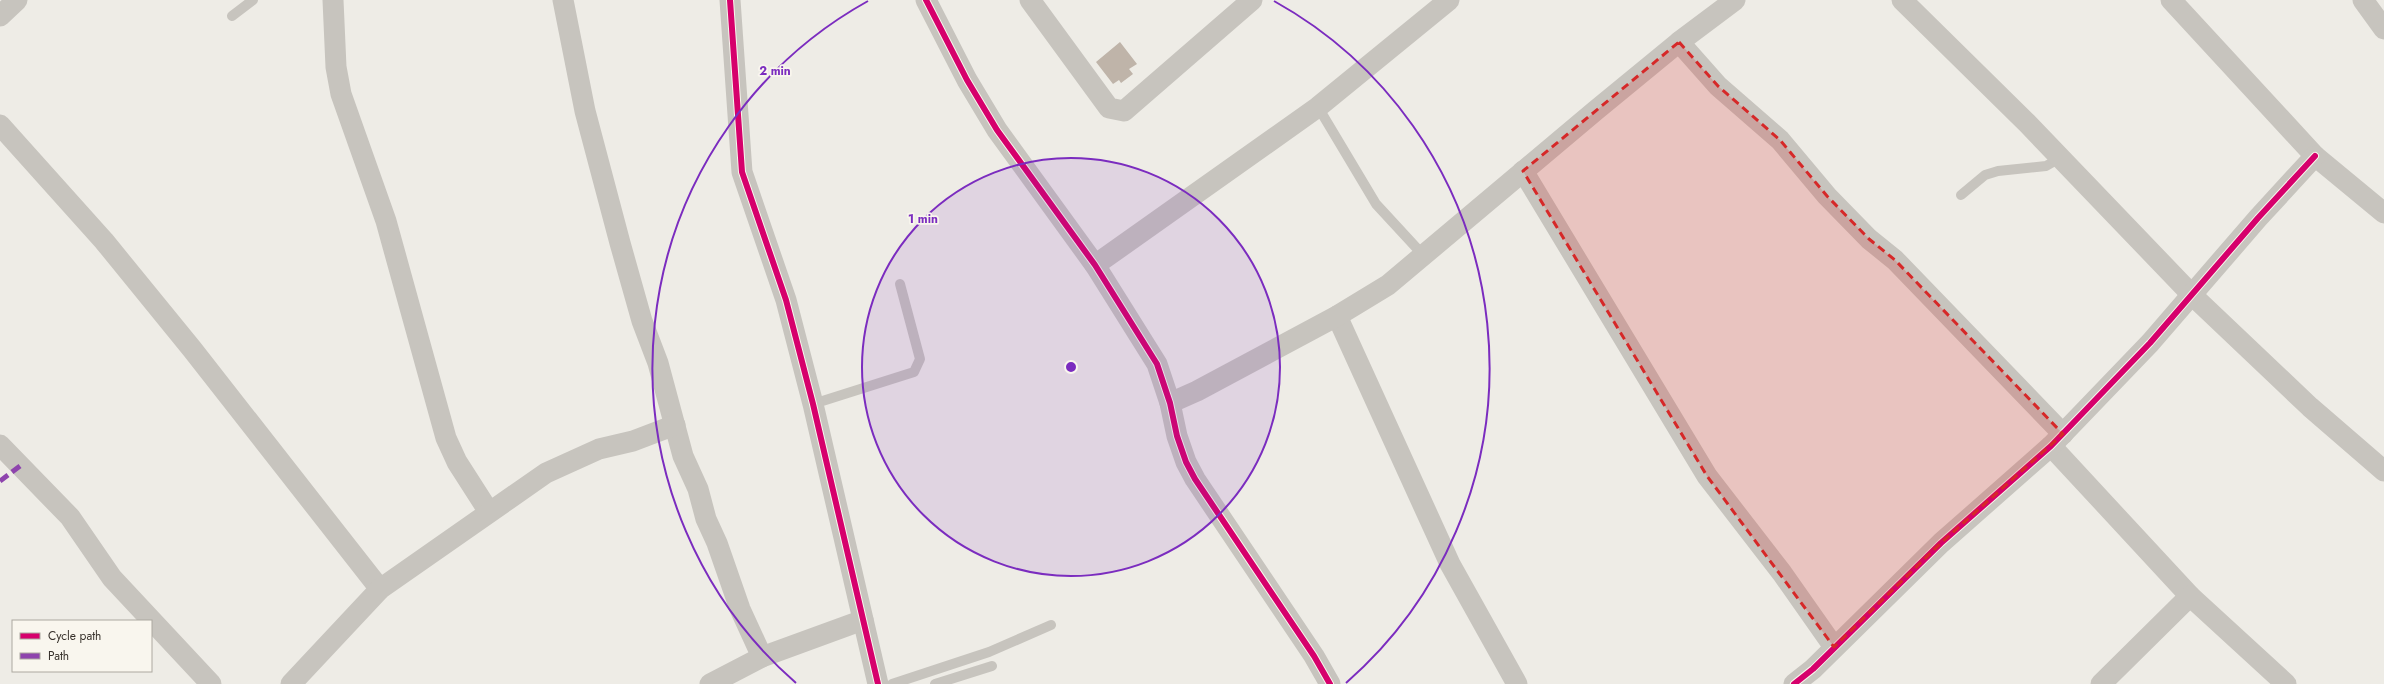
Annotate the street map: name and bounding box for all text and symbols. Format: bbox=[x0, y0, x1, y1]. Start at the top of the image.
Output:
text: 2 min bbox=[759, 62, 791, 80]
text: 1 min bbox=[908, 210, 938, 228]
centre of rings bbox=[1064, 360, 1078, 374]
legend bbox=[12, 620, 152, 672]
text: Cycle path bbox=[48, 627, 101, 645]
text: Path bbox=[48, 647, 69, 665]

